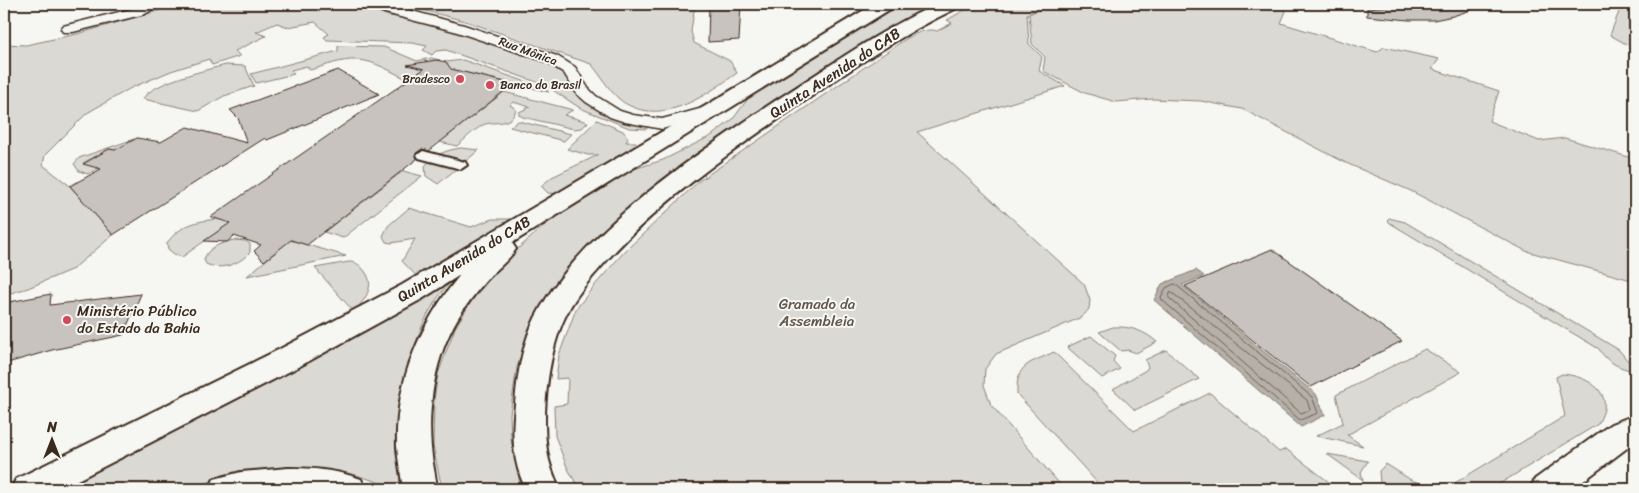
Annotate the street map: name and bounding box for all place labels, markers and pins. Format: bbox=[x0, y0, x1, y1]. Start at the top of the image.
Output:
place label: Bradesco bbox=[402, 68, 450, 90]
marker: Bradesco bbox=[454, 73, 466, 85]
place label: Banco do Brasil bbox=[500, 74, 582, 96]
marker: Banco do Brasil bbox=[484, 79, 496, 91]
place label: Ministério Público do Estado da Bahia bbox=[77, 298, 201, 341]
marker: Ministério Público do Estado da Bahia bbox=[61, 314, 73, 326]

